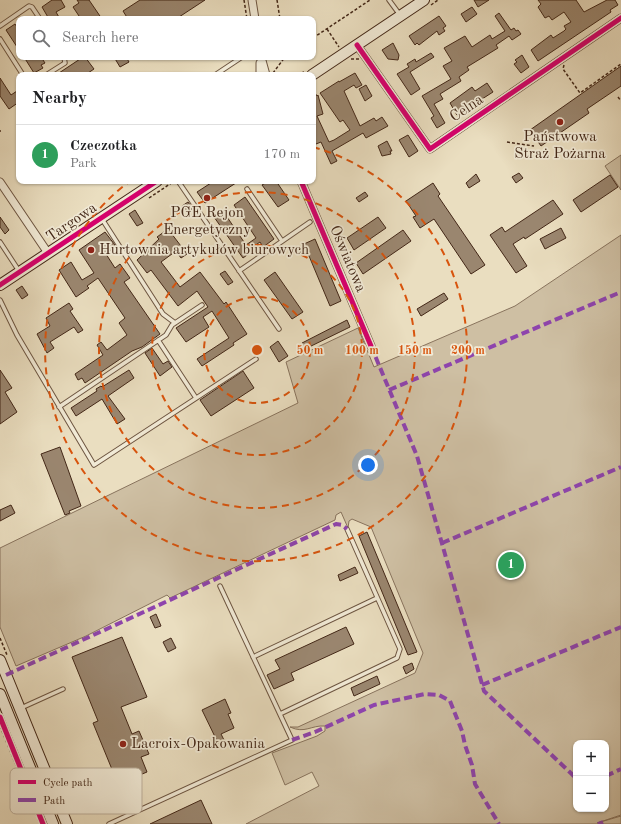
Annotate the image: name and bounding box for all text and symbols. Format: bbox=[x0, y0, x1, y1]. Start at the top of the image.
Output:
search box bbox=[16, 16, 316, 60]
icon: search bbox=[30, 27, 52, 49]
text: Search here bbox=[62, 31, 139, 46]
text: Nearby bbox=[32, 90, 87, 107]
street label: Celna bbox=[448, 92, 487, 125]
marker: Państwowa Straż Pożarna bbox=[555, 117, 565, 127]
place label: Państwowa Straż Pożarna bbox=[514, 130, 606, 162]
text: Czeczotka bbox=[70, 139, 137, 154]
text: 1 bbox=[41, 148, 49, 161]
text: 170 m bbox=[263, 148, 300, 161]
text: Park bbox=[70, 157, 97, 170]
marker: PGE Rejon Energetyczny bbox=[202, 193, 212, 203]
street label: Targowa bbox=[44, 200, 100, 245]
place label: PGE Rejon Energetyczny bbox=[163, 206, 251, 238]
street label: Oświatowa bbox=[326, 223, 368, 295]
place label: Hurtownia artykułów biurowych bbox=[99, 243, 309, 258]
marker: Hurtownia artykułów biurowych bbox=[86, 245, 96, 255]
centre of rings bbox=[250, 343, 264, 357]
text: 50 m bbox=[297, 344, 324, 357]
text: 150 m bbox=[398, 344, 432, 357]
text: 100 m bbox=[345, 345, 379, 357]
text: 200 m bbox=[451, 345, 485, 357]
your location bbox=[358, 455, 378, 475]
pin: 1 bbox=[498, 550, 524, 580]
place label: Lacroix-Opakowania bbox=[131, 737, 265, 752]
marker: Lacroix-Opakowania bbox=[118, 739, 128, 749]
map controls bbox=[573, 740, 609, 812]
button: + bbox=[573, 740, 609, 776]
legend bbox=[10, 768, 142, 814]
button: − bbox=[573, 776, 609, 812]
text: Cycle path bbox=[43, 778, 93, 789]
text: Path bbox=[43, 796, 65, 807]

